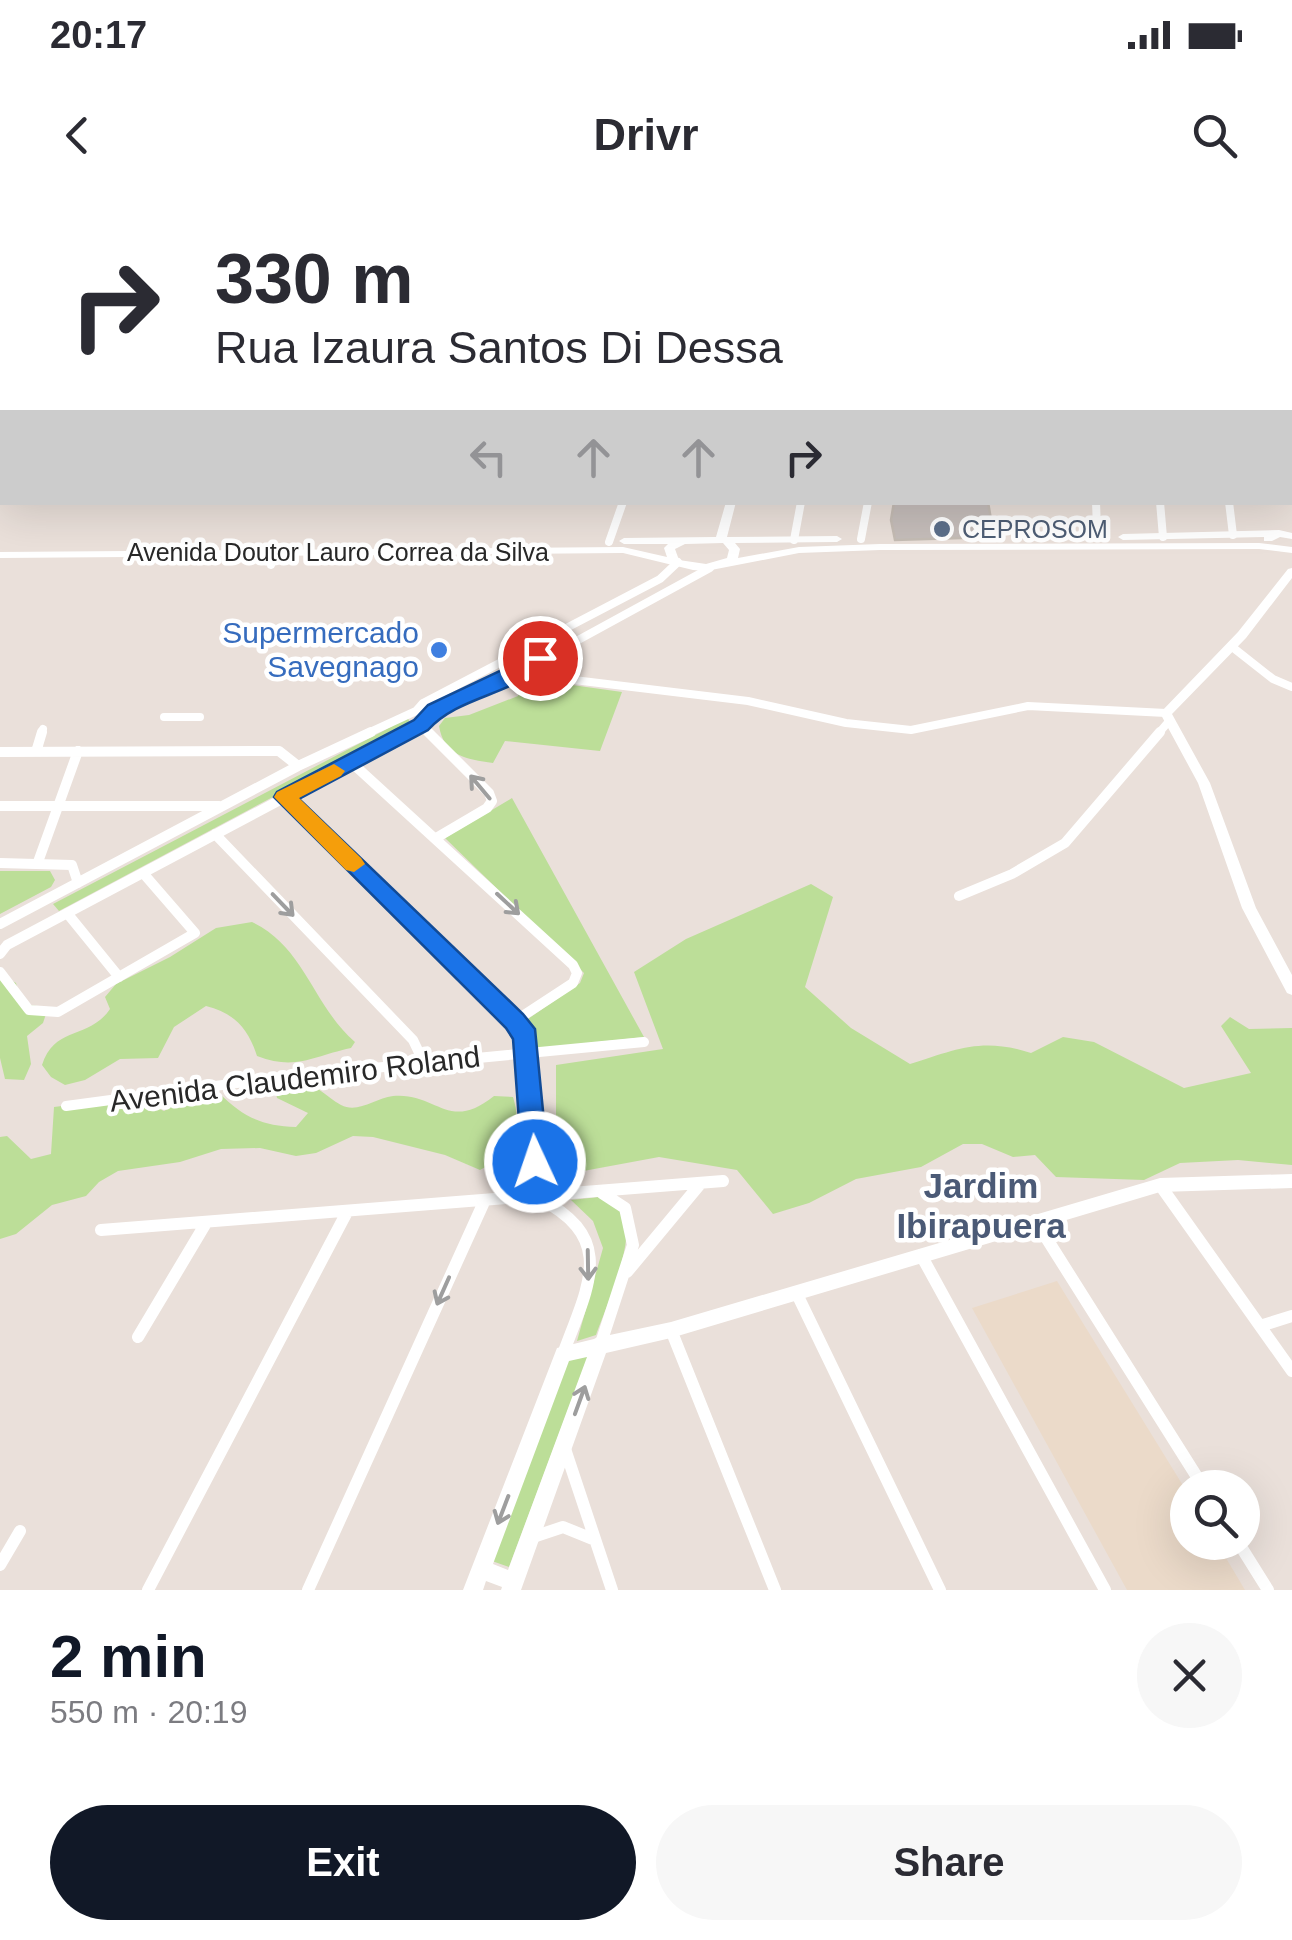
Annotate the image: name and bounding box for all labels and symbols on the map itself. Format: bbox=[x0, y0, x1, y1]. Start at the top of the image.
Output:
place label: CEPROSOM bbox=[962, 515, 1108, 543]
marker: CEPROSOM bbox=[931, 518, 953, 540]
street label: Avenida Doutor Lauro Correa da Silva bbox=[127, 538, 549, 566]
place label: Supermercado Savegnago bbox=[222, 616, 419, 683]
pin bbox=[498, 616, 583, 701]
marker: Supermercado Savegnago bbox=[428, 639, 450, 661]
one-way arrow bbox=[469, 774, 491, 800]
one-way arrow bbox=[271, 892, 295, 916]
one-way arrow bbox=[495, 892, 520, 915]
street label: Avenida Claudemiro Roland bbox=[108, 1039, 482, 1118]
position arrow bbox=[483, 1110, 587, 1214]
district label: Jardim Ibirapuera bbox=[896, 1166, 1066, 1245]
one-way arrow bbox=[578, 1248, 598, 1281]
one-way arrow bbox=[433, 1275, 452, 1305]
one-way arrow bbox=[572, 1385, 590, 1416]
one-way arrow bbox=[493, 1495, 511, 1525]

